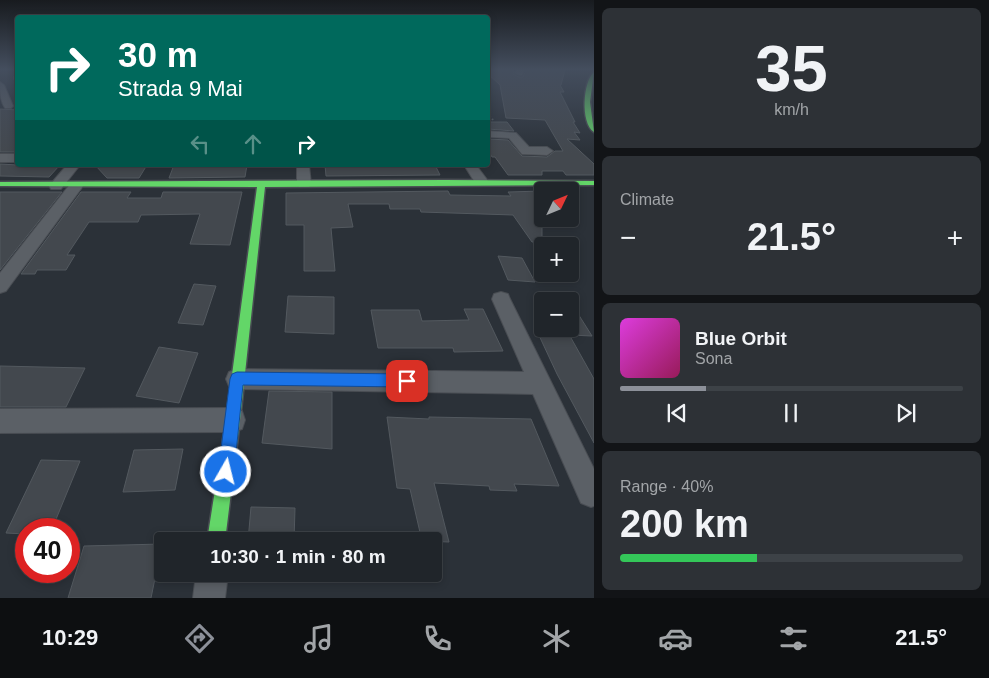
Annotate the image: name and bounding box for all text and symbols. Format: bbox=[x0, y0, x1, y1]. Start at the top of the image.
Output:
text: 35 bbox=[755, 32, 828, 105]
icon: right bbox=[35, 35, 100, 100]
text: 30 m bbox=[118, 35, 198, 74]
text: Strada 9 Mai bbox=[118, 76, 243, 101]
text: km/h bbox=[774, 101, 809, 118]
icon: left bbox=[186, 130, 214, 158]
icon: ahead bbox=[239, 130, 267, 158]
icon: right bbox=[292, 130, 320, 158]
north arrow bbox=[534, 182, 579, 228]
map controls bbox=[534, 182, 579, 337]
text: Climate bbox=[620, 191, 674, 208]
text: 21.5° bbox=[747, 216, 836, 258]
text: − bbox=[620, 222, 636, 253]
text: + bbox=[947, 222, 963, 253]
button: + bbox=[534, 237, 579, 282]
button: − bbox=[534, 292, 579, 337]
text: Blue Orbit bbox=[695, 328, 787, 349]
text: Sona bbox=[695, 350, 732, 367]
pin bbox=[386, 360, 428, 402]
icon: arrive bbox=[393, 367, 421, 395]
icon: previous bbox=[663, 399, 691, 427]
icon: pause bbox=[777, 399, 805, 427]
icon: next bbox=[892, 399, 920, 427]
position arrow bbox=[199, 445, 251, 497]
text: Range · 40% bbox=[620, 478, 713, 495]
text: 200 km bbox=[620, 503, 749, 545]
speed limit sign: 40 bbox=[15, 518, 80, 583]
text: 10:30 · 1 min · 80 m bbox=[210, 546, 386, 567]
icon: directions bbox=[182, 621, 217, 656]
icon: music bbox=[301, 621, 336, 656]
icon: phone bbox=[420, 621, 455, 656]
icon: climate bbox=[539, 621, 574, 656]
icon: car bbox=[658, 621, 693, 656]
icon: filters bbox=[776, 621, 811, 656]
text: 10:29 bbox=[42, 625, 98, 650]
text: 21.5° bbox=[895, 625, 947, 650]

